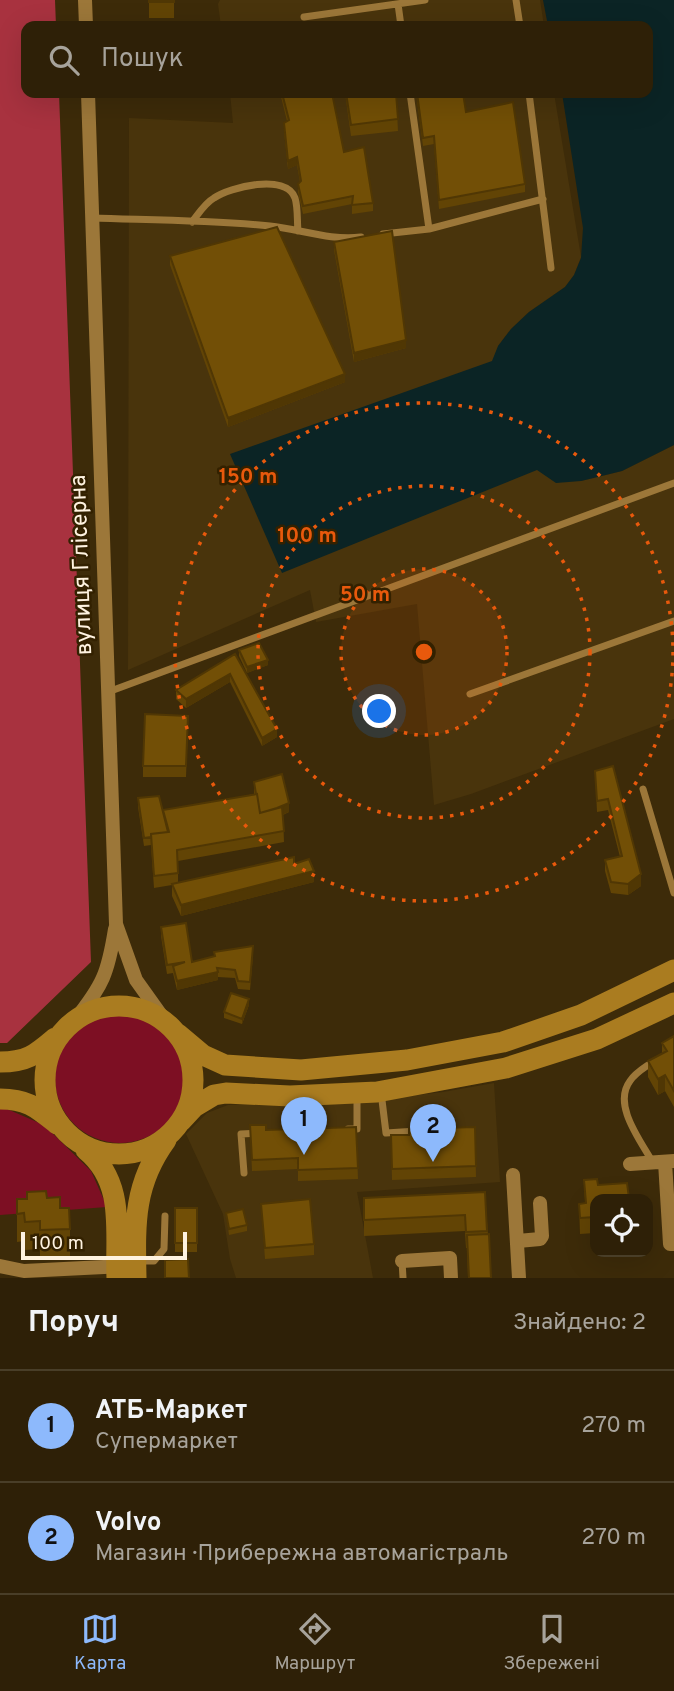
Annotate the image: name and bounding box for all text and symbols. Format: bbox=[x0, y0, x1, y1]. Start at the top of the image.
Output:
search box bbox=[21, 21, 653, 98]
icon: search bbox=[45, 41, 83, 79]
text: Пошук bbox=[101, 43, 184, 76]
text: 150 m bbox=[219, 464, 277, 491]
street label: вулиця Глісерна bbox=[65, 474, 100, 656]
text: 100 m bbox=[277, 523, 337, 550]
text: 50 m bbox=[340, 582, 390, 609]
centre of rings bbox=[412, 640, 436, 664]
your location bbox=[362, 694, 396, 728]
pin: 1 bbox=[281, 1097, 327, 1155]
pin: 2 bbox=[410, 1104, 456, 1162]
map controls bbox=[590, 1194, 653, 1257]
button: locate bbox=[590, 1194, 653, 1257]
scale bar bbox=[21, 1229, 187, 1261]
text: 100 m bbox=[32, 1232, 84, 1256]
text: Поруч bbox=[28, 1305, 119, 1342]
text: Знайдено: 2 bbox=[513, 1309, 646, 1338]
text: АТБ-Маркет bbox=[95, 1395, 247, 1428]
text: 1 bbox=[46, 1412, 56, 1441]
text: 270 m bbox=[581, 1412, 646, 1441]
text: Супермаркет bbox=[95, 1428, 238, 1457]
text: Volvo bbox=[95, 1507, 162, 1540]
text: 2 bbox=[44, 1524, 58, 1553]
text: 270 m bbox=[581, 1524, 646, 1553]
text: Магазин · Прибережна автомагістраль bbox=[95, 1540, 508, 1569]
tab: Карта bbox=[74, 1610, 126, 1676]
tab: Маршрут bbox=[274, 1610, 355, 1676]
tab: Збережені bbox=[503, 1610, 600, 1676]

